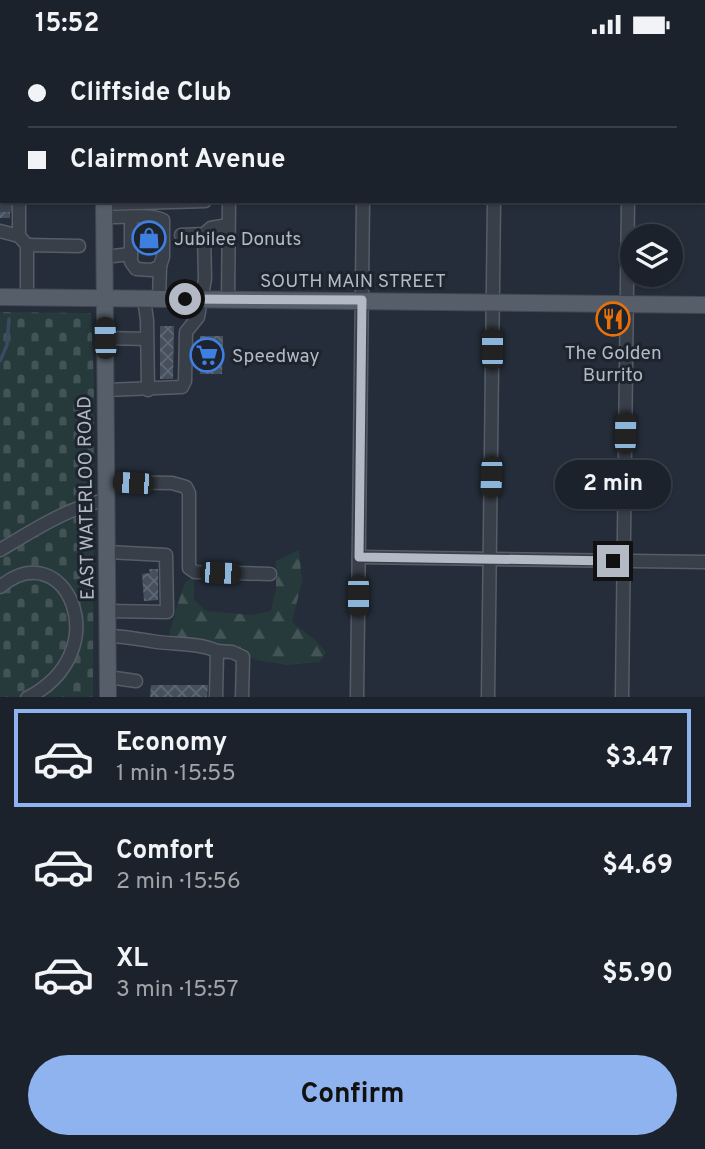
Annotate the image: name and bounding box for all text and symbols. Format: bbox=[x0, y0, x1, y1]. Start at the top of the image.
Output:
text: 15:52 bbox=[35, 8, 99, 41]
text: Cliffside Club bbox=[70, 77, 231, 110]
text: Clairmont Avenue bbox=[70, 144, 286, 177]
shop icon: Jubilee Donuts bbox=[130, 219, 168, 257]
map controls bbox=[620, 224, 683, 287]
button: layers bbox=[620, 224, 683, 287]
place label: Jubilee Donuts bbox=[174, 228, 301, 252]
street label: SOUTH MAIN STREET bbox=[260, 270, 446, 294]
route start bbox=[169, 283, 201, 315]
restaurant icon: The Golden Burrito bbox=[594, 300, 632, 338]
car bbox=[94, 317, 117, 359]
car bbox=[482, 328, 503, 370]
supermarket icon: Speedway bbox=[188, 336, 226, 374]
place label: The Golden Burrito bbox=[564, 342, 662, 388]
place label: Speedway bbox=[232, 345, 320, 369]
street label: EAST WATERLOO ROAD bbox=[73, 396, 101, 600]
car bbox=[615, 412, 636, 454]
car bbox=[480, 456, 503, 498]
callout: 2 min bbox=[555, 459, 671, 509]
text: 2 min bbox=[583, 470, 643, 499]
car bbox=[112, 471, 155, 495]
route end bbox=[597, 545, 629, 577]
car bbox=[199, 562, 242, 584]
car bbox=[348, 575, 369, 617]
icon: car bbox=[32, 727, 95, 790]
text: Economy bbox=[116, 727, 227, 760]
text: $3.47 bbox=[605, 742, 673, 775]
text: 1 min · 15:55 bbox=[116, 760, 236, 789]
icon: car bbox=[32, 835, 95, 898]
text: Comfort bbox=[116, 835, 214, 868]
text: $4.69 bbox=[602, 850, 673, 883]
text: 2 min · 15:56 bbox=[116, 868, 241, 897]
icon: car bbox=[32, 943, 95, 1006]
text: XL bbox=[116, 943, 148, 976]
text: $5.90 bbox=[602, 958, 673, 991]
text: 3 min · 15:57 bbox=[116, 976, 238, 1005]
button: Confirm bbox=[28, 1055, 677, 1135]

